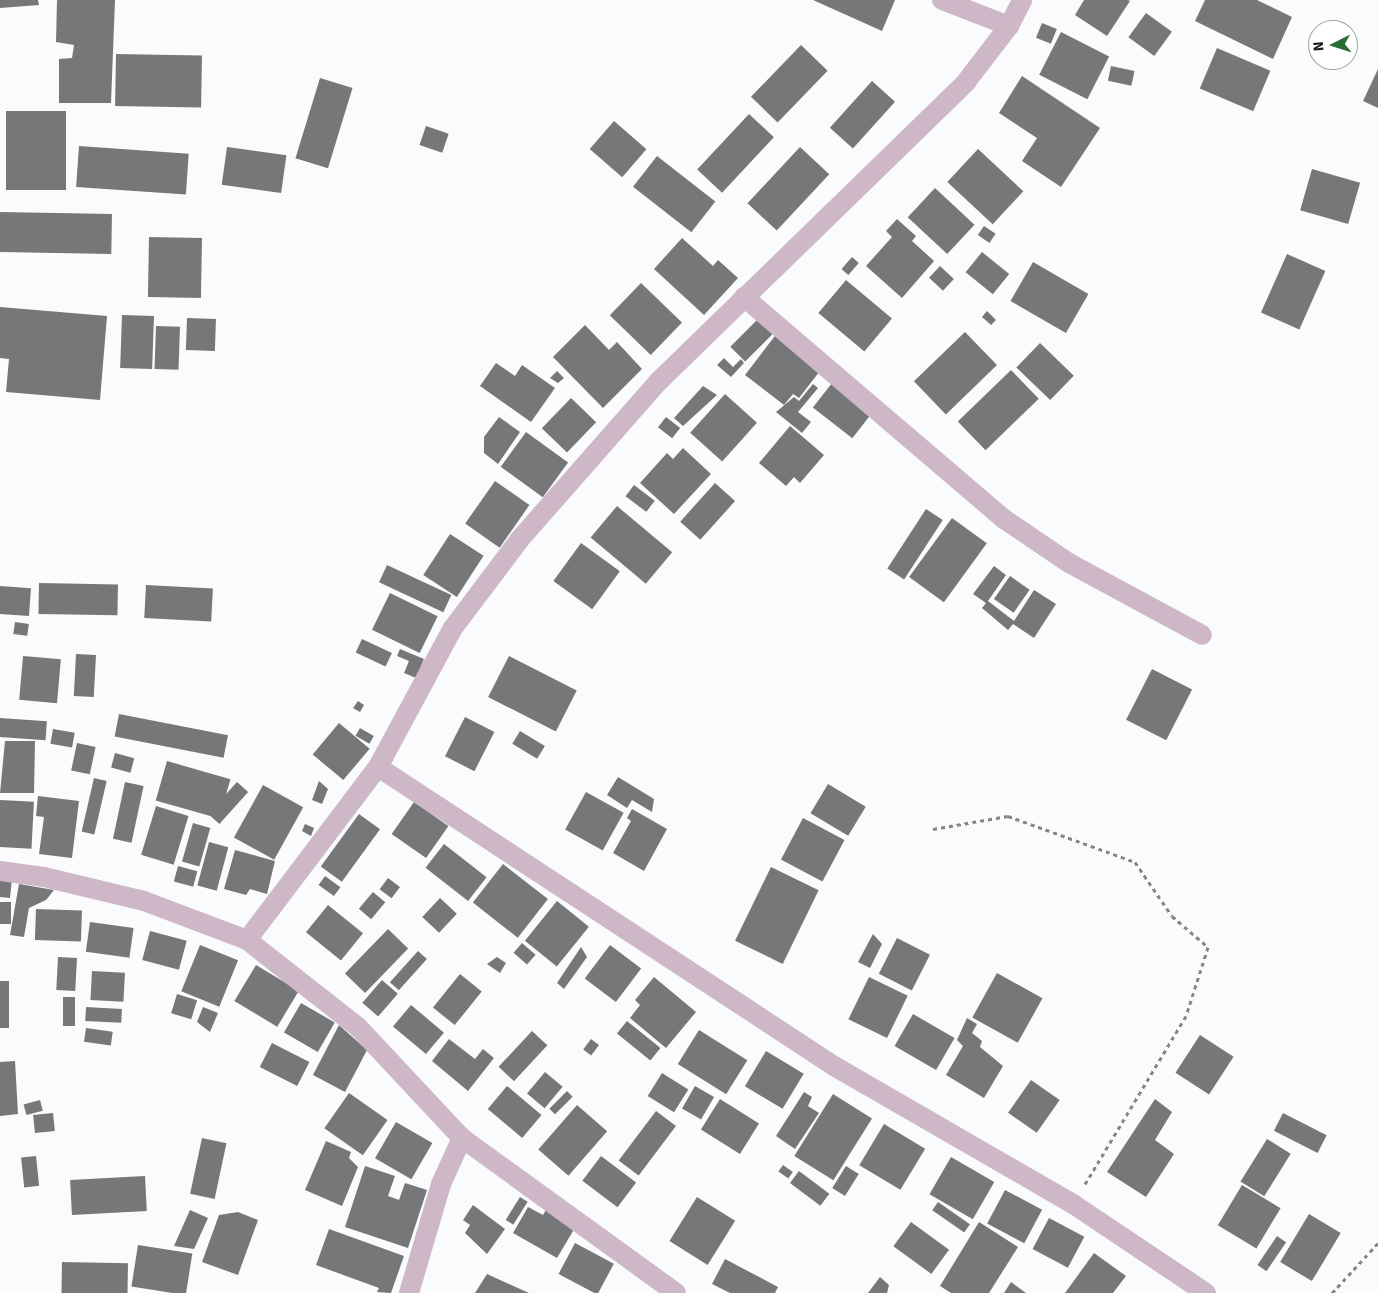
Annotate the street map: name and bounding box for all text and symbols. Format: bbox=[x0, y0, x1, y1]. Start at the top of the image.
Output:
north arrow bbox=[1308, 20, 1358, 70]
text: N bbox=[1310, 41, 1327, 52]

